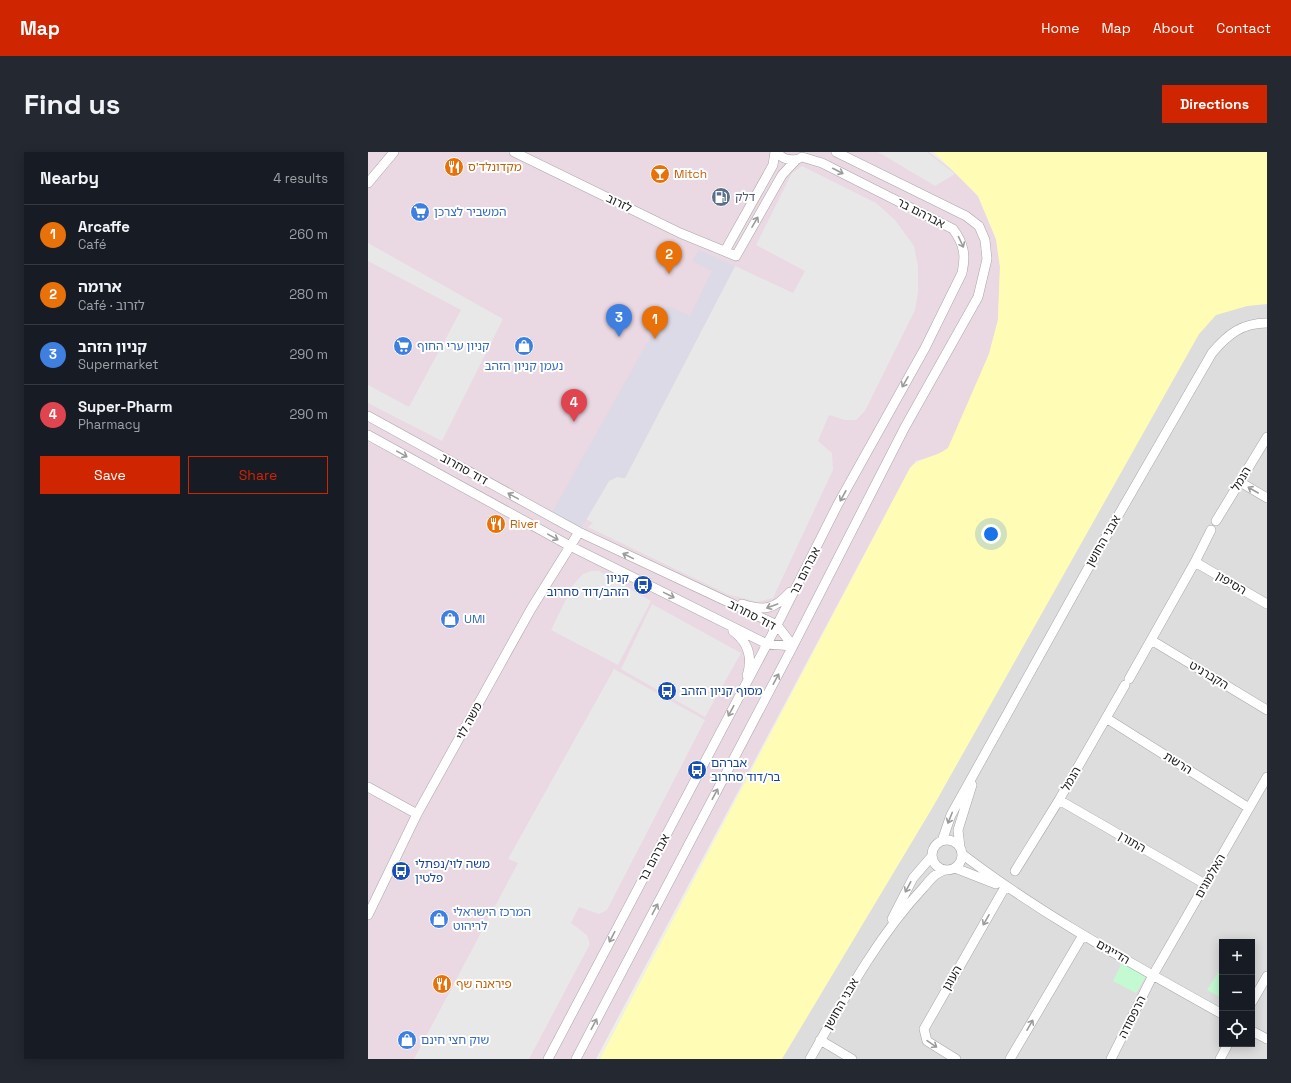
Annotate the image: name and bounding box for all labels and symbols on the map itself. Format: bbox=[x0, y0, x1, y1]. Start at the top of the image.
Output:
restaurant icon: מקדונלד'ס bbox=[443, 156, 465, 178]
place label: מקדונלד'ס bbox=[468, 159, 522, 175]
bar icon: Mitch bbox=[649, 163, 671, 185]
place label: Mitch bbox=[674, 166, 707, 182]
one-way arrow bbox=[832, 168, 844, 175]
fuel station icon: דלק bbox=[710, 186, 732, 208]
place label: דלק bbox=[735, 189, 756, 205]
street label: לזרוב bbox=[603, 190, 635, 216]
street label: אברהם בר bbox=[894, 194, 948, 232]
supermarket icon: המשביר לצרכן bbox=[409, 201, 431, 223]
place label: המשביר לצרכן bbox=[434, 204, 507, 220]
one-way arrow bbox=[752, 216, 760, 228]
one-way arrow bbox=[958, 236, 965, 248]
pin: 2 bbox=[656, 241, 682, 274]
pin: 3 bbox=[606, 304, 632, 337]
pin: 1 bbox=[642, 306, 668, 339]
supermarket icon: קניון ערי החוף bbox=[392, 335, 414, 357]
shop icon: נעמן קניון הזהב bbox=[513, 335, 535, 357]
place label: קניון ערי החוף bbox=[417, 338, 490, 354]
place label: נעמן קניון הזהב bbox=[485, 358, 563, 374]
one-way arrow bbox=[901, 376, 909, 388]
pin: 4 bbox=[561, 389, 587, 422]
street label: דוד סחרוב bbox=[437, 449, 491, 489]
one-way arrow bbox=[396, 450, 408, 458]
street label: הנמל bbox=[1227, 464, 1255, 494]
one-way arrow bbox=[1248, 485, 1260, 493]
one-way arrow bbox=[839, 490, 846, 502]
one-way arrow bbox=[507, 491, 519, 499]
street label: אבני החושן bbox=[1082, 512, 1124, 570]
restaurant icon: River bbox=[485, 513, 507, 535]
place label: River bbox=[510, 516, 539, 532]
your location bbox=[981, 524, 1001, 544]
one-way arrow bbox=[547, 533, 559, 541]
street label: אברהם בר bbox=[786, 544, 824, 598]
one-way arrow bbox=[622, 552, 634, 559]
street label: הסיפון bbox=[1213, 568, 1249, 598]
place label: קניון הזהב/דוד סחרוב bbox=[547, 570, 629, 600]
bus stop icon: קניון הזהב/דוד סחרוב bbox=[632, 574, 654, 596]
one-way arrow bbox=[663, 592, 675, 599]
street label: דוד סחרוב bbox=[725, 596, 779, 634]
one-way arrow bbox=[766, 603, 779, 610]
shop icon: UMI bbox=[439, 608, 461, 630]
place label: UMI bbox=[464, 611, 485, 627]
street label: הקברניט bbox=[1186, 657, 1232, 693]
one-way arrow bbox=[772, 673, 780, 685]
bus stop icon: מסוף קניון הזהב bbox=[656, 680, 678, 702]
place label: מסוף קניון הזהב bbox=[681, 683, 763, 699]
street label: משה לוי bbox=[452, 699, 486, 743]
one-way arrow bbox=[727, 704, 735, 716]
street label: הרשת bbox=[1161, 748, 1195, 778]
place label: אברהם בר/דוד סחרוב bbox=[711, 755, 780, 785]
bus stop icon: אברהם בר/דוד סחרוב bbox=[686, 759, 708, 781]
street label: הנמל bbox=[1058, 764, 1084, 794]
one-way arrow bbox=[712, 788, 719, 800]
one-way arrow bbox=[945, 812, 953, 824]
street label: התורן bbox=[1115, 828, 1149, 856]
street label: אברהם בר bbox=[635, 831, 673, 885]
street label: האלמוגים bbox=[1191, 851, 1229, 901]
place label: משה לוי/נפתלי פלטין bbox=[415, 856, 490, 886]
bus stop icon: משה לוי/נפתלי פלטין bbox=[390, 860, 412, 882]
one-way arrow bbox=[904, 881, 912, 893]
one-way arrow bbox=[651, 903, 659, 915]
place label: המרכז הישראלי לריהוט bbox=[453, 904, 531, 934]
shop icon: המרכז הישראלי לריהוט bbox=[428, 908, 450, 930]
one-way arrow bbox=[981, 914, 989, 926]
one-way arrow bbox=[608, 931, 615, 943]
street label: הדייגים bbox=[1093, 936, 1133, 968]
street label: העוגן bbox=[938, 962, 966, 994]
restaurant icon: פיראנה שף bbox=[431, 973, 453, 995]
street label: אבני החושן bbox=[820, 975, 862, 1033]
place label: פיראנה שף bbox=[456, 976, 512, 992]
street label: הרפסודה bbox=[1114, 993, 1150, 1041]
one-way arrow bbox=[591, 1019, 599, 1031]
one-way arrow bbox=[1026, 1019, 1034, 1031]
shop icon: שוק חצי חינם bbox=[396, 1029, 418, 1051]
place label: שוק חצי חינם bbox=[421, 1032, 489, 1048]
one-way arrow bbox=[926, 1040, 937, 1048]

